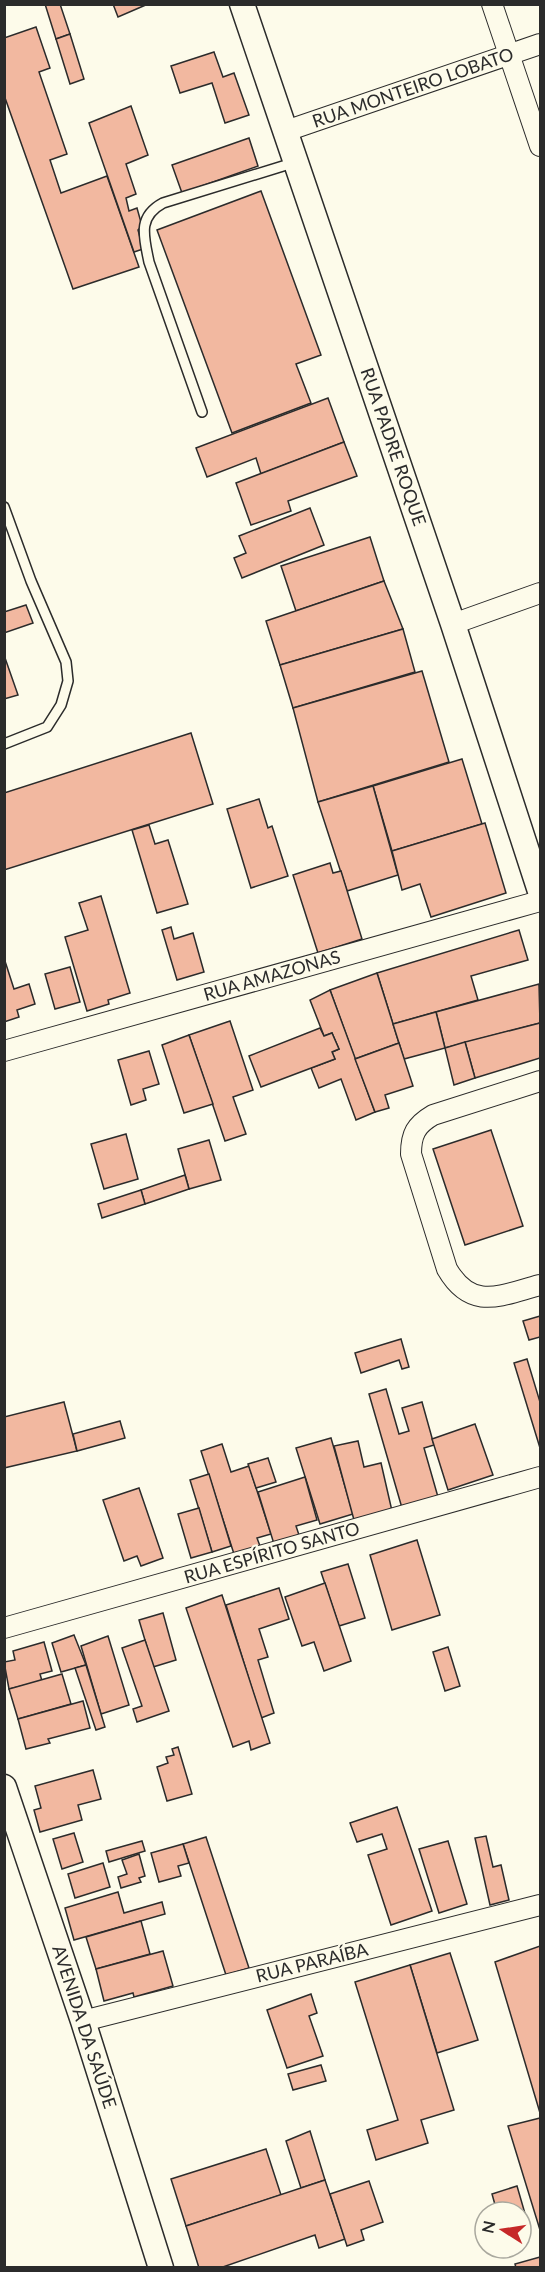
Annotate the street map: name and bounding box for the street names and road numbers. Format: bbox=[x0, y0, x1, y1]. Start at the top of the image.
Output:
street label: RUA MONTEIRO LOBATO bbox=[309, 42, 516, 132]
street label: RUA PADRE ROQUE bbox=[357, 365, 431, 529]
street label: RUA AMAZONAS bbox=[201, 945, 343, 1005]
street label: RUA ESPÍRITO SANTO bbox=[181, 1516, 362, 1588]
street label: RUA PARAÍBA bbox=[254, 1937, 371, 1987]
street label: AVENIDA DA SAÚDE bbox=[48, 1942, 122, 2111]

